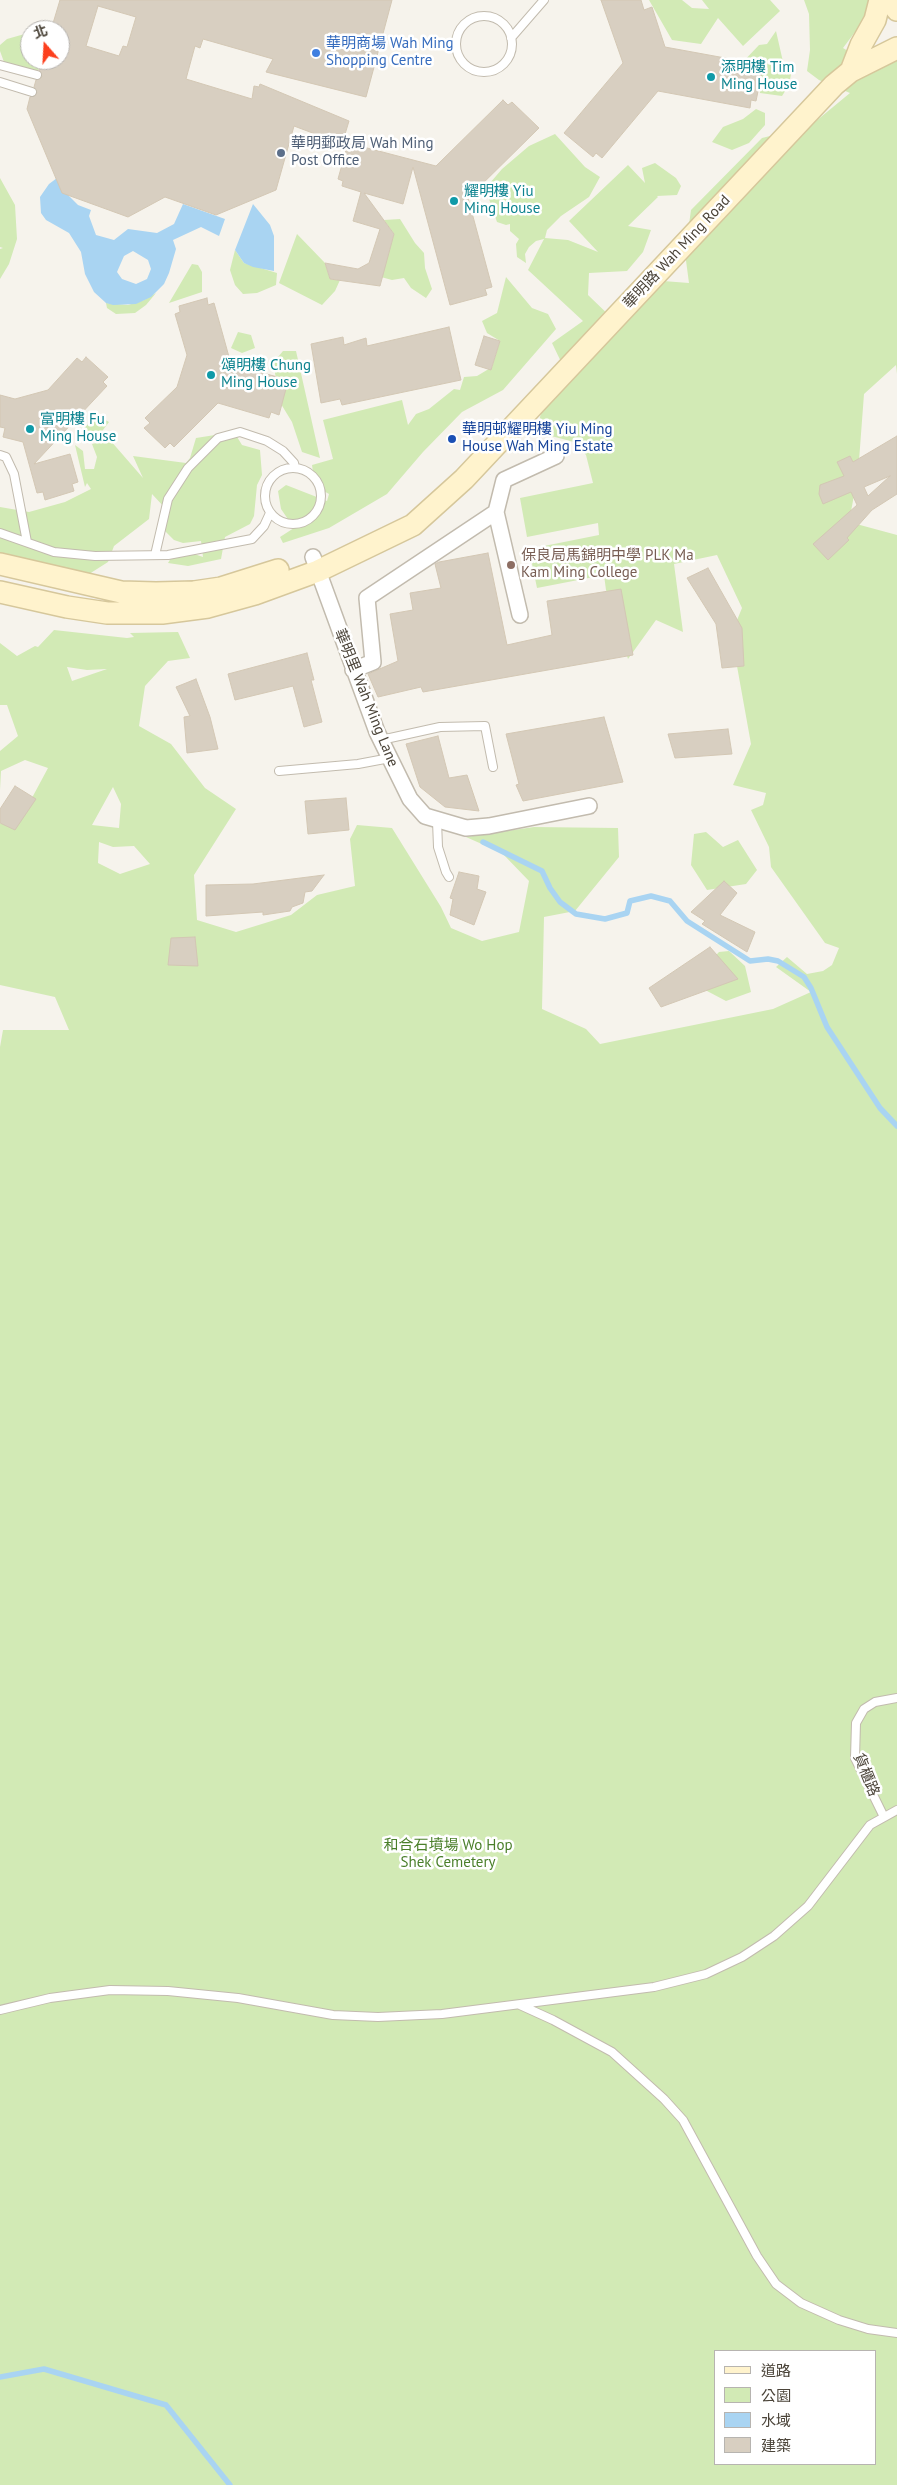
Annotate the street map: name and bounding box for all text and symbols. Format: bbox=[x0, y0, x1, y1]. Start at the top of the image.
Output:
north arrow bbox=[20, 20, 70, 70]
text: 北 bbox=[31, 21, 50, 43]
place label: 華明商場 Wah Ming Shopping Centre bbox=[326, 35, 454, 70]
marker: 華明商場 Wah Ming Shopping Centre bbox=[310, 47, 322, 59]
place label: 添明樓 Tim Ming House bbox=[721, 59, 797, 94]
marker: 添明樓 Tim Ming House bbox=[705, 71, 717, 83]
place label: 華明郵政局 Wah Ming Post Office bbox=[291, 135, 434, 170]
marker: 華明郵政局 Wah Ming Post Office bbox=[275, 147, 287, 159]
place label: 耀明樓 Yiu Ming House bbox=[464, 183, 540, 218]
street label: 華明路 Wah Ming Road bbox=[620, 192, 734, 312]
marker: 耀明樓 Yiu Ming House bbox=[448, 195, 460, 207]
place label: 頌明樓 Chung Ming House bbox=[221, 357, 311, 392]
marker: 頌明樓 Chung Ming House bbox=[205, 369, 217, 381]
place label: 富明樓 Fu Ming House bbox=[40, 411, 116, 446]
place label: 華明邨耀明樓 Yiu Ming House Wah Ming Estate bbox=[462, 421, 613, 456]
marker: 富明樓 Fu Ming House bbox=[24, 423, 36, 435]
marker: 華明邨耀明樓 Yiu Ming House Wah Ming Estate bbox=[446, 433, 458, 445]
place label: 保良局馬錦明中學 PLK Ma Kam Ming College bbox=[521, 547, 694, 582]
marker: 保良局馬錦明中學 PLK Ma Kam Ming College bbox=[505, 559, 517, 571]
street label: 華明里 Wah Ming Lane bbox=[330, 626, 402, 770]
street label: 貨櫃路 bbox=[849, 1751, 883, 1799]
park label: 和合石墳場 Wo Hop Shek Cemetery bbox=[383, 1837, 513, 1872]
legend bbox=[714, 2350, 877, 2465]
text: 道路 bbox=[761, 2361, 791, 2380]
text: 公園 bbox=[761, 2386, 791, 2405]
text: 水域 bbox=[761, 2411, 791, 2430]
text: 建築 bbox=[761, 2436, 791, 2455]

